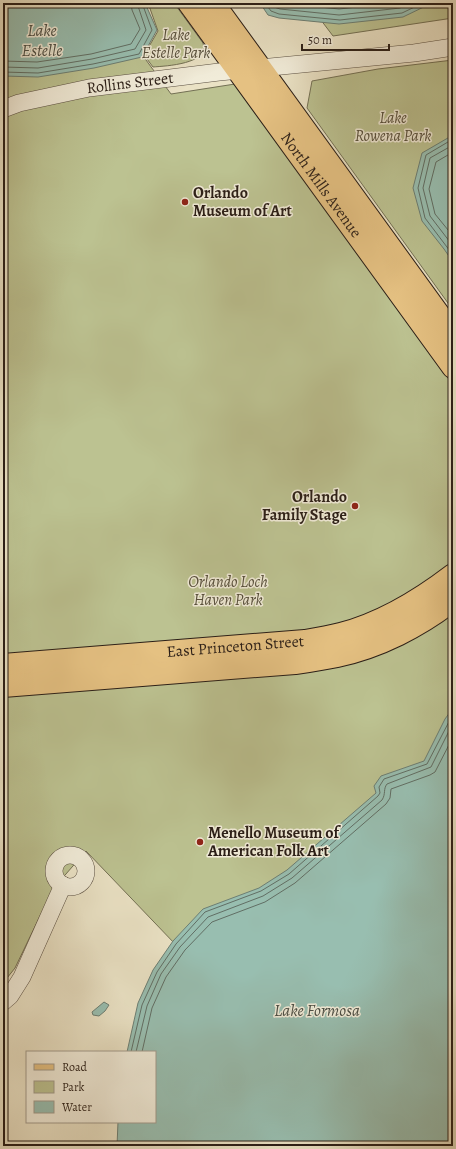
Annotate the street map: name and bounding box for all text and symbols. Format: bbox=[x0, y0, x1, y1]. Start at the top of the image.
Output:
water label: Lake Estelle bbox=[22, 19, 62, 62]
park label: Lake Estelle Park bbox=[142, 24, 210, 64]
scale bar bbox=[302, 26, 389, 52]
text: 50 m bbox=[308, 32, 332, 48]
street label: Rollins Street bbox=[85, 67, 175, 99]
park label: Lake Rowena Park bbox=[355, 107, 431, 147]
street label: North Mills Avenue bbox=[275, 128, 367, 242]
place label: Orlando Museum of Art bbox=[193, 182, 293, 222]
marker: Orlando Museum of Art bbox=[180, 197, 190, 207]
place label: Orlando Family Stage bbox=[262, 486, 347, 526]
marker: Orlando Family Stage bbox=[350, 501, 360, 511]
park label: Orlando Loch Haven Park bbox=[188, 571, 268, 611]
street label: East Princeton Street bbox=[166, 630, 305, 663]
place label: Menello Museum of American Folk Art bbox=[207, 822, 341, 862]
marker: Menello Museum of American Folk Art bbox=[195, 837, 205, 847]
water label: Lake Formosa bbox=[274, 999, 360, 1022]
legend bbox=[26, 1051, 156, 1123]
text: Road bbox=[62, 1059, 88, 1075]
text: Park bbox=[62, 1079, 85, 1095]
text: Water bbox=[61, 1099, 92, 1115]

